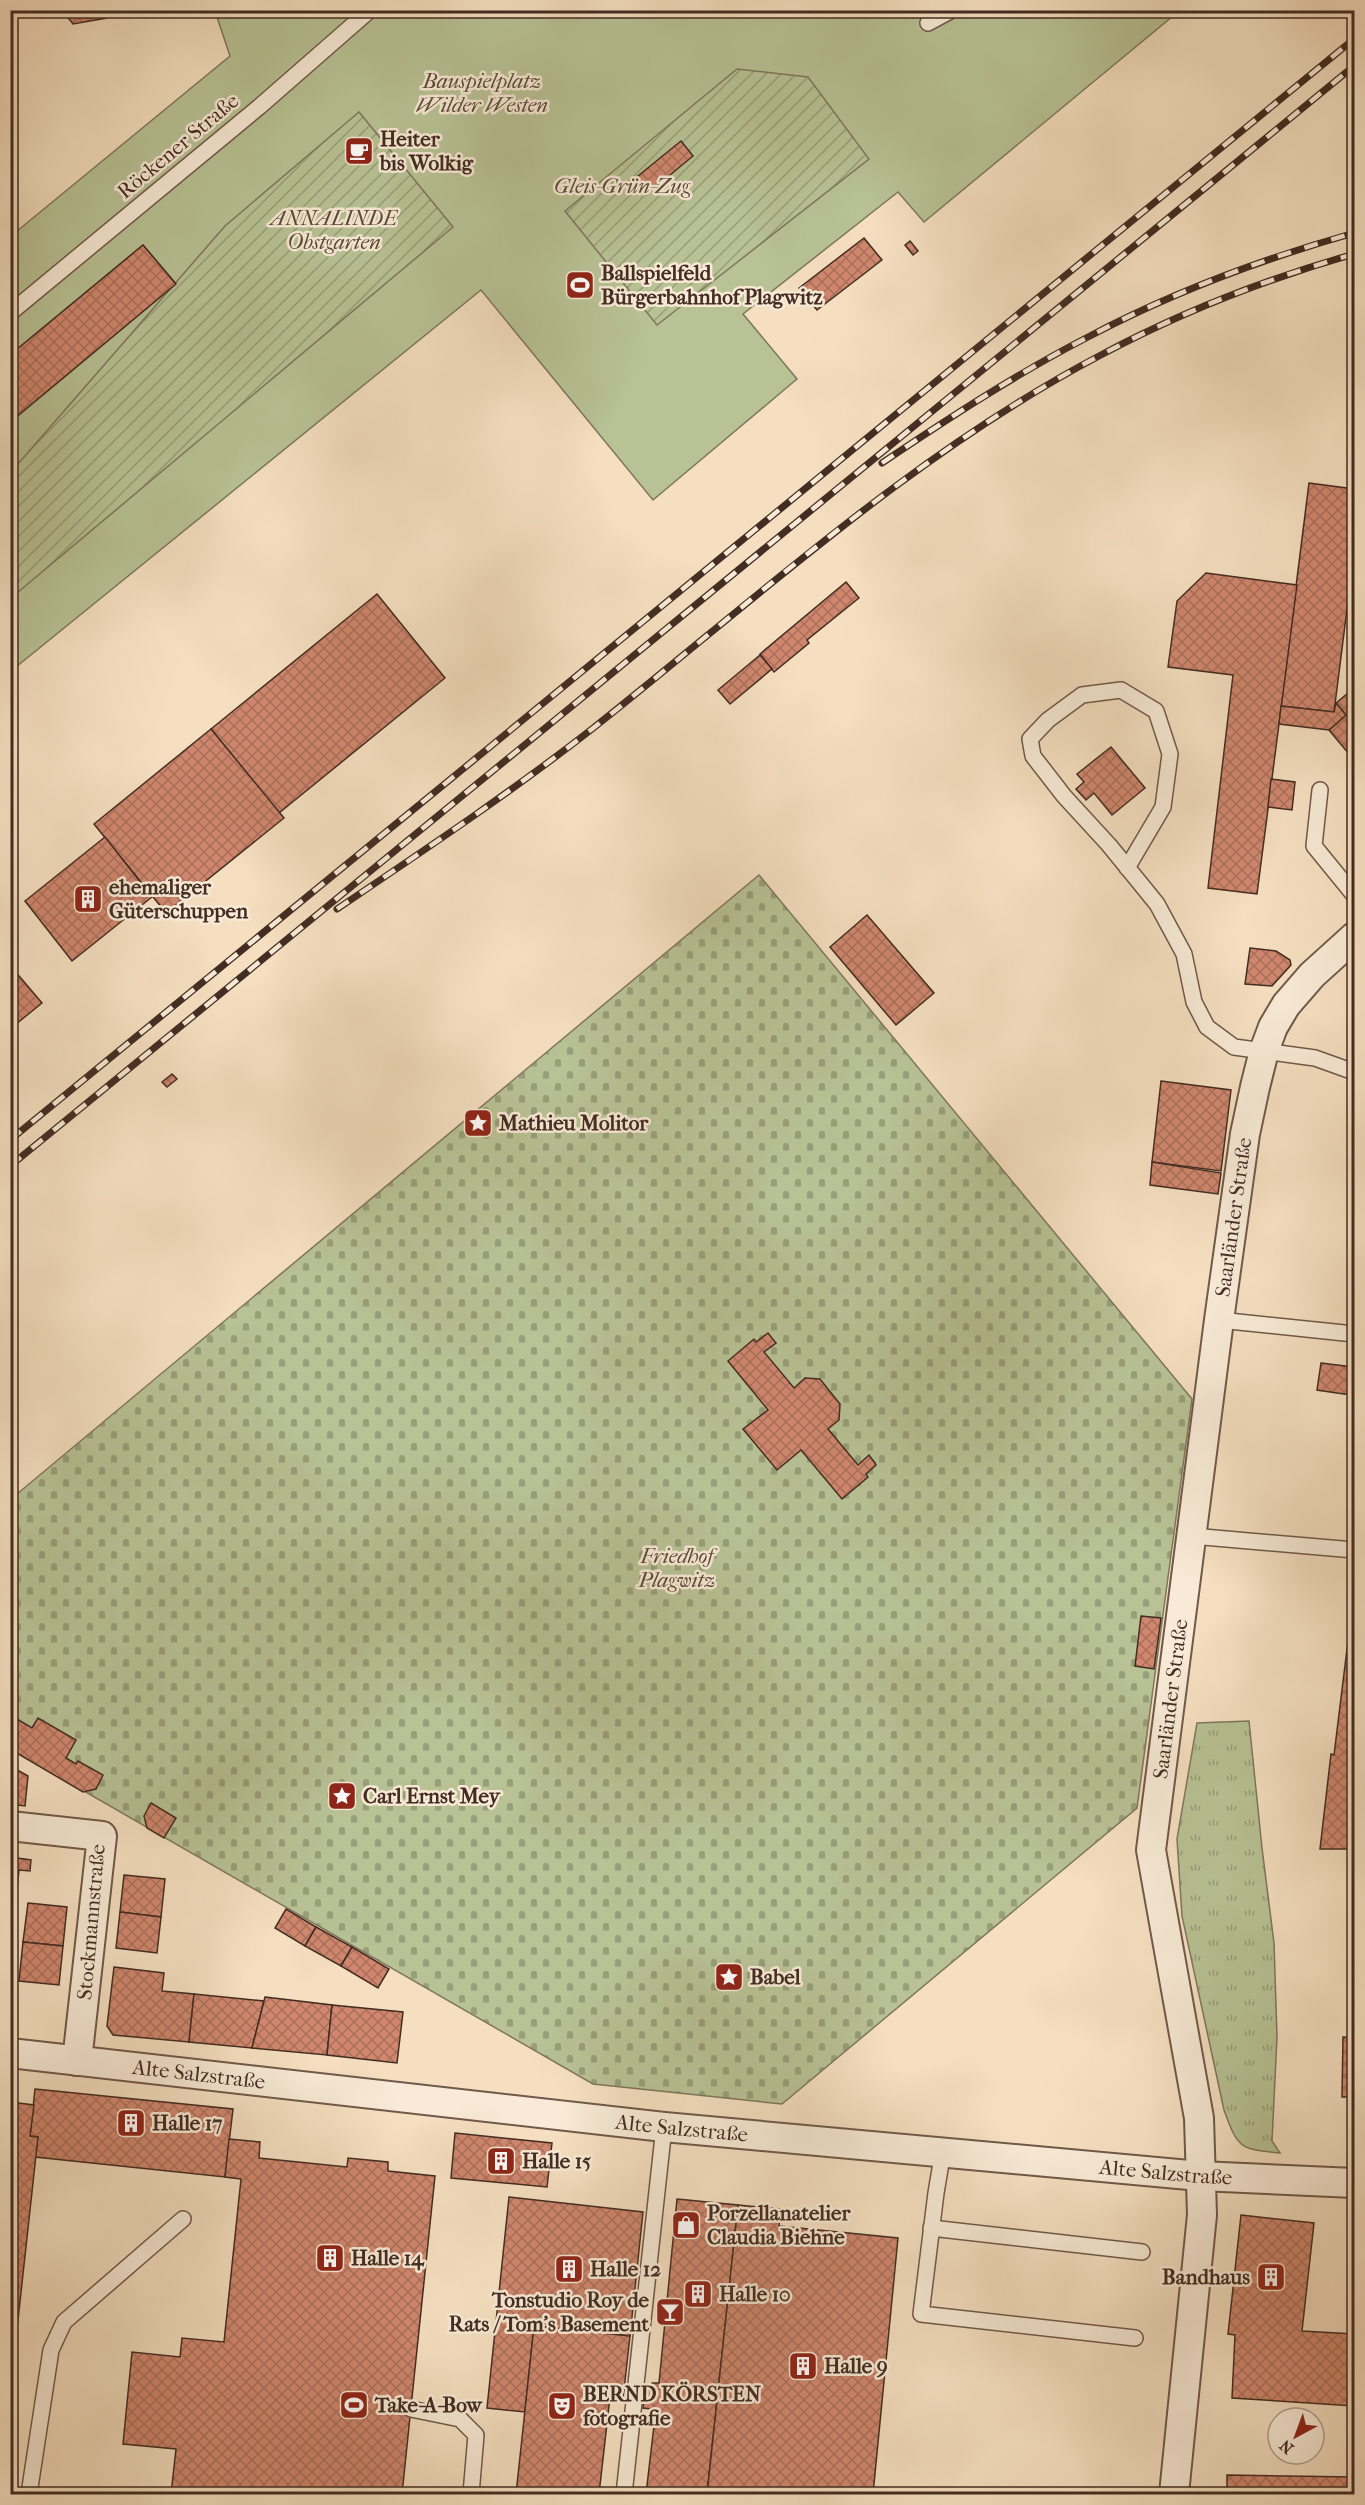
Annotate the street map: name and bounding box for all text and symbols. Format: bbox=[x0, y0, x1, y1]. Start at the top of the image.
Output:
park label: Bauspielplatz Wilder Westen bbox=[416, 69, 548, 117]
street label: Röckener Straße bbox=[113, 88, 243, 204]
place label: Heiter bis Wolkig bbox=[379, 127, 474, 175]
cafe icon: Heiter bis Wolkig bbox=[343, 135, 375, 167]
park label: Gleis-Grün-Zug bbox=[554, 174, 691, 198]
park label: ANNALINDE Obstgarten bbox=[268, 206, 399, 254]
place label: Ballspielfeld Bürgerbahnhof Plagwitz bbox=[601, 261, 823, 309]
sports icon: Ballspielfeld Bürgerbahnhof Plagwitz bbox=[564, 269, 596, 301]
place label: ehemaliger Güterschuppen bbox=[109, 875, 249, 923]
building icon: ehemaliger Güterschuppen bbox=[72, 883, 104, 915]
place icon: Mathieu Molitor bbox=[462, 1107, 494, 1139]
place label: Mathieu Molitor bbox=[498, 1111, 649, 1135]
street label: Saarländer Straße bbox=[1210, 1136, 1256, 1298]
park label: Friedhof Plagwitz bbox=[638, 1544, 718, 1592]
street label: Saarländer Straße bbox=[1148, 1618, 1193, 1780]
place icon: Carl Ernst Mey bbox=[326, 1780, 358, 1812]
place label: Carl Ernst Mey bbox=[363, 1784, 502, 1808]
street label: Stockmannstraße bbox=[72, 1843, 110, 2001]
place icon: Babel bbox=[713, 1961, 745, 1993]
place label: Babel bbox=[750, 1965, 801, 1989]
street label: Alte Salzstraße bbox=[130, 2055, 266, 2094]
building icon: Halle 17 bbox=[115, 2107, 147, 2139]
street label: Alte Salzstraße bbox=[613, 2109, 749, 2147]
place label: Halle 17 bbox=[152, 2111, 222, 2135]
building icon: Halle 15 bbox=[485, 2145, 517, 2177]
place label: Halle 15 bbox=[522, 2149, 591, 2173]
street label: Alte Salzstraße bbox=[1097, 2155, 1233, 2189]
place label: Porzellanatelier Claudia Biehne bbox=[707, 2201, 852, 2249]
shop icon: Porzellanatelier Claudia Biehne bbox=[670, 2209, 702, 2241]
building icon: Halle 14 bbox=[314, 2242, 346, 2274]
place label: Halle 14 bbox=[351, 2246, 425, 2271]
building icon: Halle 12 bbox=[553, 2253, 585, 2285]
place label: Halle 12 bbox=[590, 2257, 661, 2281]
building icon: Bandhaus bbox=[1255, 2261, 1287, 2293]
place label: Bandhaus bbox=[1162, 2265, 1250, 2289]
building icon: Halle 10 bbox=[682, 2278, 714, 2310]
place label: Halle 10 bbox=[719, 2282, 791, 2306]
place label: Tonstudio Roy de Rats / Tom's Basement bbox=[449, 2288, 650, 2336]
bar icon: Tonstudio Roy de Rats / Tom's Basement bbox=[654, 2296, 686, 2328]
building icon: Halle 9 bbox=[787, 2350, 819, 2382]
place label: Halle 9 bbox=[824, 2354, 888, 2378]
place label: BERND KÖRSTEN fotografie bbox=[582, 2381, 761, 2430]
sports icon: Take-A-Bow bbox=[338, 2389, 370, 2421]
theatre icon: BERND KÖRSTEN fotografie bbox=[546, 2390, 578, 2422]
place label: Take-A-Bow bbox=[374, 2393, 483, 2417]
north arrow bbox=[1266, 2406, 1326, 2466]
text: N bbox=[1275, 2435, 1297, 2458]

